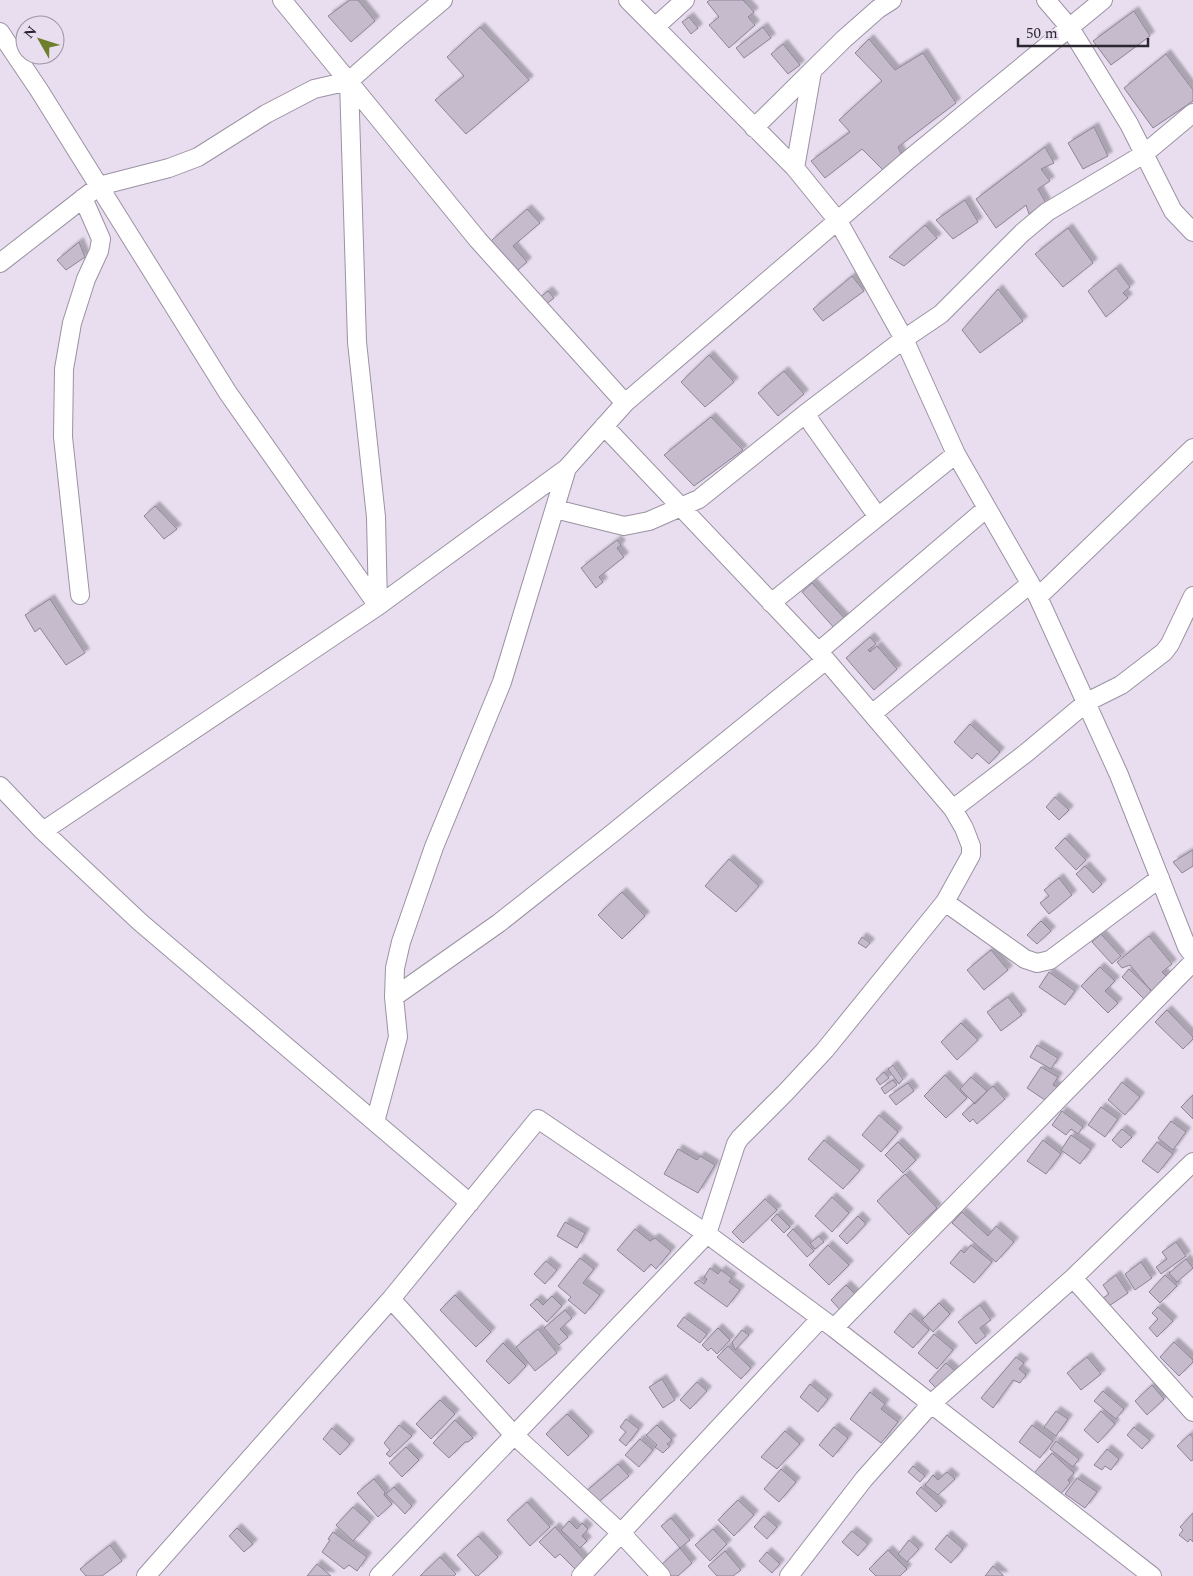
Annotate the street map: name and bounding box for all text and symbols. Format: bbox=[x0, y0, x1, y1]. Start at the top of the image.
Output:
north arrow bbox=[15, 15, 65, 65]
scale bar bbox=[1018, 15, 1148, 47]
text: N bbox=[19, 21, 42, 43]
text: 50 m bbox=[1026, 22, 1058, 45]

